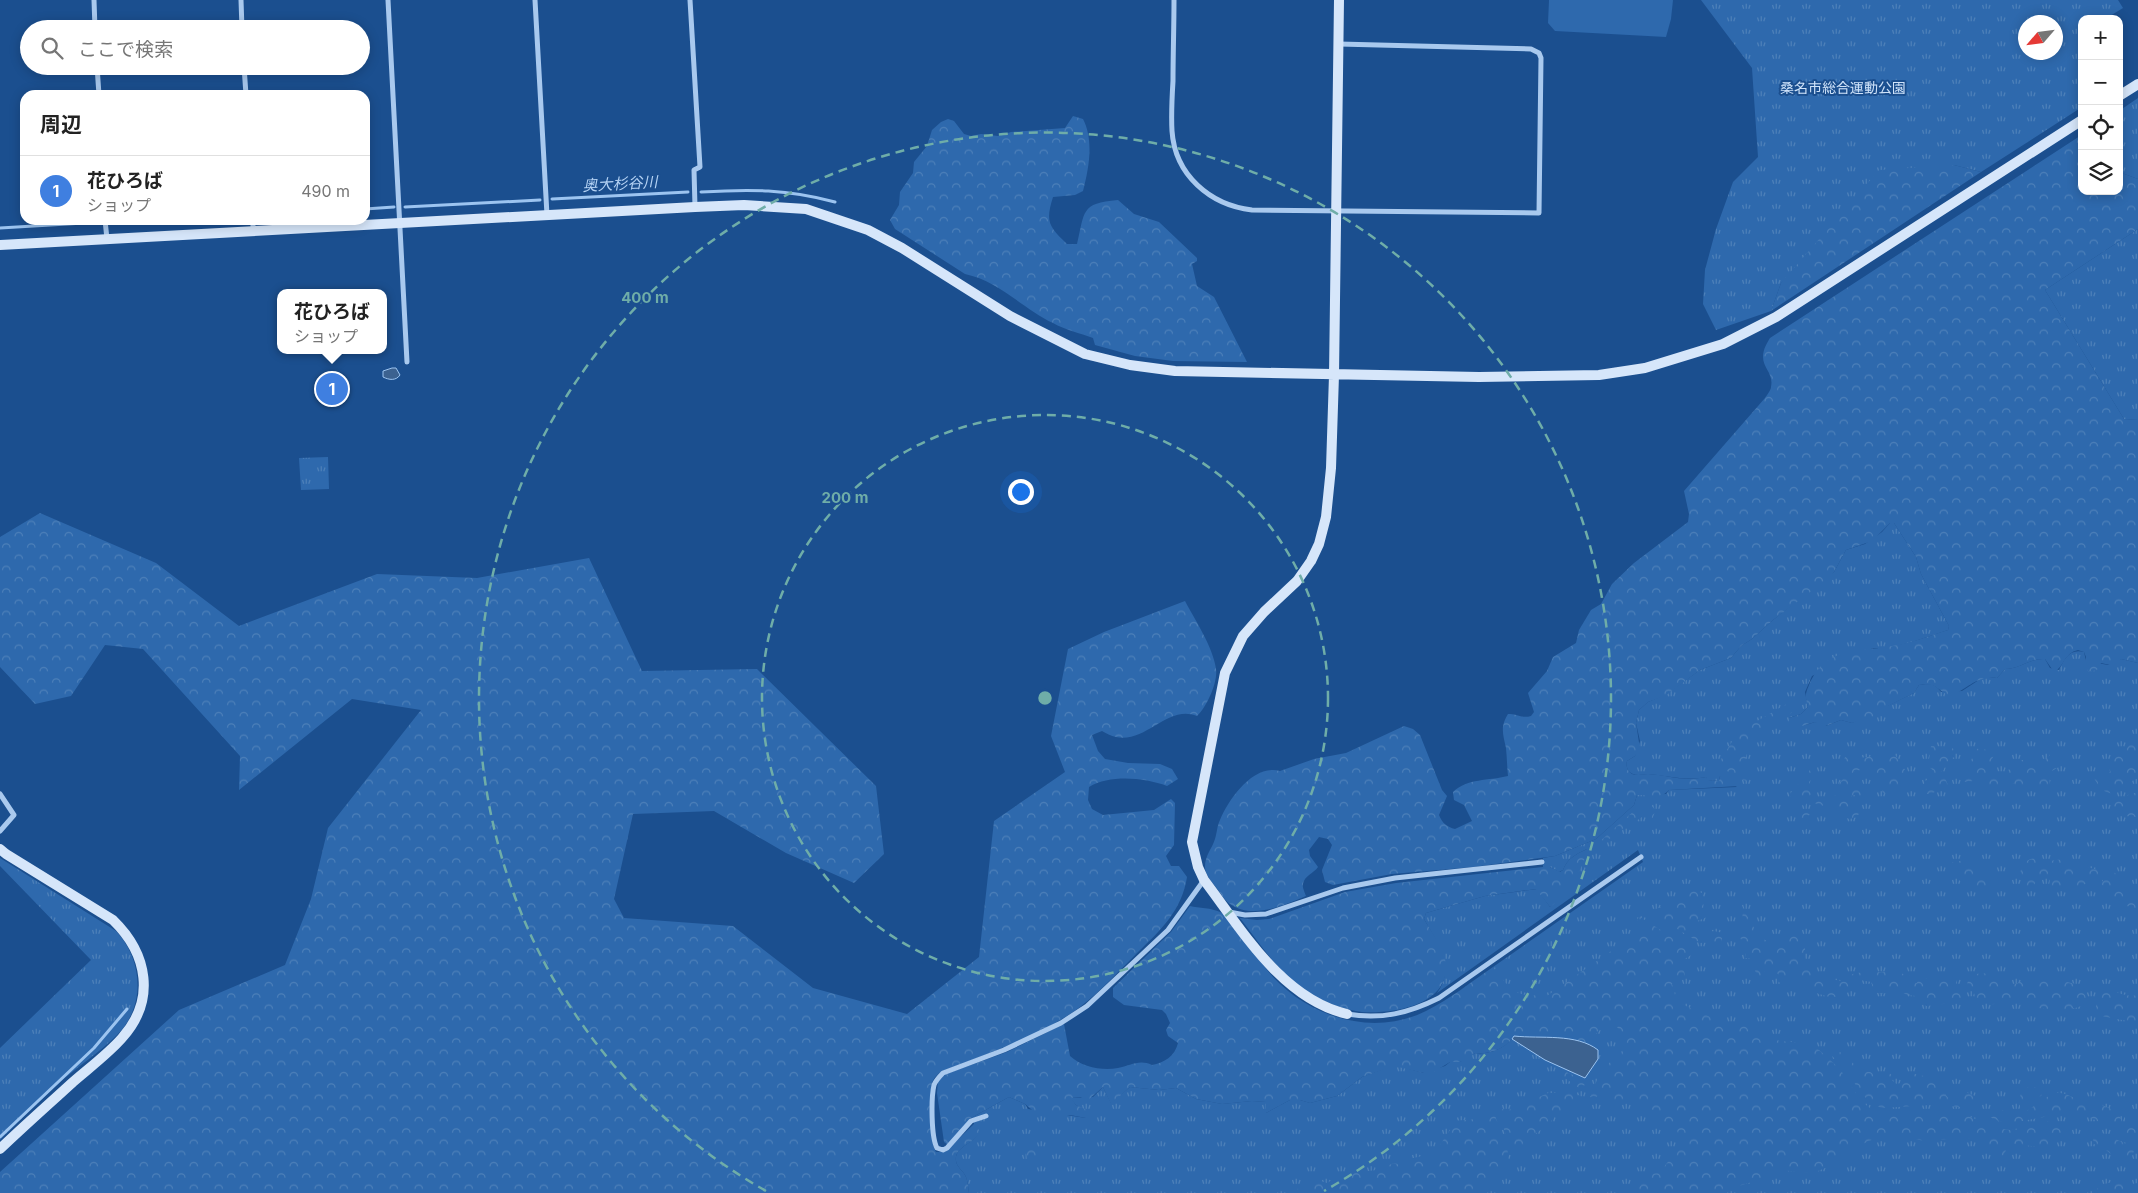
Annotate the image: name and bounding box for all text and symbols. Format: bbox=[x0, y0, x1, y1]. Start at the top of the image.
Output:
north arrow bbox=[2018, 15, 2063, 60]
map controls bbox=[2078, 15, 2123, 195]
button: + bbox=[2078, 15, 2123, 60]
search box bbox=[20, 20, 370, 75]
icon: search bbox=[38, 34, 66, 62]
text: ここで検索 bbox=[78, 38, 173, 61]
button: − bbox=[2078, 60, 2123, 105]
park label: 桑名市総合運動公園 bbox=[1780, 79, 1906, 96]
button: locate bbox=[2078, 105, 2123, 150]
text: 周辺 bbox=[40, 112, 82, 137]
button: layers bbox=[2078, 150, 2123, 195]
text: 花ひろば bbox=[87, 169, 163, 192]
water label: 奥大杉谷川 bbox=[582, 172, 660, 195]
text: 1 bbox=[53, 181, 59, 201]
text: 490 m bbox=[301, 181, 350, 201]
text: ショップ bbox=[87, 195, 151, 215]
text: 400 m bbox=[621, 288, 669, 307]
popup bbox=[277, 289, 387, 354]
text: 花ひろば bbox=[294, 300, 370, 323]
text: ショップ bbox=[294, 326, 358, 346]
pin: 1 bbox=[316, 370, 348, 408]
your location bbox=[1008, 479, 1034, 505]
text: 200 m bbox=[822, 488, 868, 507]
centre of rings bbox=[1036, 689, 1054, 707]

